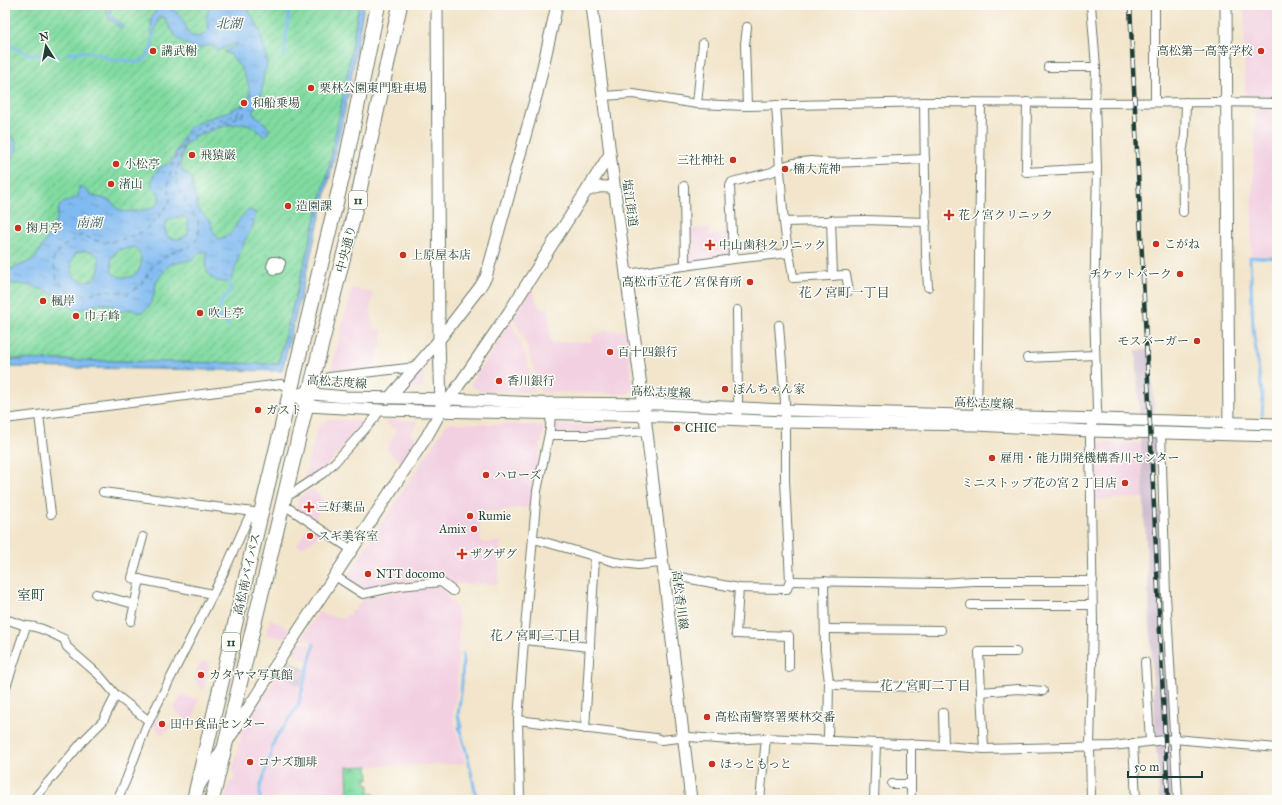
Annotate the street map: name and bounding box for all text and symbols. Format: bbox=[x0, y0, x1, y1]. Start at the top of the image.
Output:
water label: 北湖 bbox=[216, 16, 244, 32]
north arrow bbox=[26, 26, 66, 66]
text: N bbox=[38, 29, 51, 44]
place label: 講武榭 bbox=[161, 44, 197, 58]
place label: 高松第一高等学校 bbox=[1157, 44, 1253, 58]
marker: 講武榭 bbox=[148, 46, 158, 56]
marker: 高松第一高等学校 bbox=[1256, 46, 1266, 56]
place label: 栗林公園東門駐車場 bbox=[319, 81, 427, 95]
marker: 栗林公園東門駐車場 bbox=[306, 83, 316, 93]
place label: 和船乗場 bbox=[252, 96, 300, 110]
marker: 和船乗場 bbox=[239, 98, 249, 108]
place label: 飛猿巌 bbox=[200, 148, 236, 162]
marker: 飛猿巌 bbox=[187, 150, 197, 160]
place label: 三社神社 bbox=[677, 153, 725, 167]
marker: 三社神社 bbox=[728, 155, 738, 165]
place label: 小松亭 bbox=[124, 157, 160, 171]
marker: 小松亭 bbox=[111, 159, 121, 169]
place label: 楠大荒神 bbox=[793, 162, 841, 176]
marker: 楠大荒神 bbox=[780, 164, 790, 174]
place label: 渚山 bbox=[119, 177, 143, 191]
street label: 塩江街道 bbox=[620, 178, 640, 228]
marker: 渚山 bbox=[106, 179, 116, 189]
road number: 11 bbox=[349, 191, 367, 209]
place label: 造園課 bbox=[296, 199, 332, 213]
marker: 造園課 bbox=[283, 201, 293, 211]
place label: 花ノ宮クリニック bbox=[958, 208, 1053, 222]
marker: 花ノ宮クリニック bbox=[943, 209, 955, 221]
water label: 南湖 bbox=[76, 215, 104, 231]
place label: 掬月亭 bbox=[26, 221, 62, 235]
marker: 掬月亭 bbox=[13, 223, 23, 233]
street label: 中央通り bbox=[333, 224, 359, 274]
place label: こがね bbox=[1164, 237, 1200, 251]
place label: 中山歯科クリニック bbox=[719, 238, 826, 252]
marker: 中山歯科クリニック bbox=[704, 239, 716, 251]
marker: こがね bbox=[1151, 239, 1161, 249]
place label: 上原屋本店 bbox=[411, 248, 471, 262]
marker: 上原屋本店 bbox=[398, 250, 408, 260]
place label: チケットパーク bbox=[1089, 267, 1172, 281]
marker: チケットパーク bbox=[1175, 269, 1185, 279]
place label: 高松市立花ノ宮保育所 bbox=[622, 275, 742, 289]
marker: 高松市立花ノ宮保育所 bbox=[745, 277, 755, 287]
district label: 花ノ宮町一丁目 bbox=[798, 285, 890, 301]
place label: 楓岸 bbox=[51, 294, 75, 308]
marker: 楓岸 bbox=[38, 296, 48, 306]
place label: 吹上亭 bbox=[208, 306, 244, 320]
marker: 吹上亭 bbox=[195, 308, 205, 318]
place label: 巾子峰 bbox=[84, 309, 120, 323]
marker: 巾子峰 bbox=[71, 311, 81, 321]
place label: モスバーガー bbox=[1117, 334, 1189, 348]
marker: モスバーガー bbox=[1192, 336, 1202, 346]
place label: 百十四銀行 bbox=[618, 345, 678, 359]
marker: 百十四銀行 bbox=[605, 347, 615, 357]
street label: 高松志度線 bbox=[307, 373, 367, 391]
place label: 香川銀行 bbox=[507, 374, 555, 388]
marker: 香川銀行 bbox=[494, 376, 504, 386]
place label: ぽんちゃん家 bbox=[733, 382, 805, 396]
street label: 高松志度線 bbox=[631, 384, 691, 400]
marker: ぽんちゃん家 bbox=[720, 384, 730, 394]
street label: 高松志度線 bbox=[954, 395, 1014, 411]
place label: ガスト bbox=[266, 403, 302, 417]
marker: ガスト bbox=[253, 405, 263, 415]
place label: CHIC bbox=[685, 421, 717, 435]
marker: CHIC bbox=[672, 423, 682, 433]
place label: 雇用・能力開発機構香川センター bbox=[1000, 451, 1180, 465]
marker: 雇用・能力開発機構香川センター bbox=[987, 453, 997, 463]
place label: ハローズ bbox=[494, 468, 541, 482]
marker: ハローズ bbox=[481, 470, 491, 480]
place label: ミニストップ花の宮２丁目店 bbox=[961, 476, 1117, 490]
marker: ミニストップ花の宮２丁目店 bbox=[1120, 478, 1130, 488]
place label: 三好薬品 bbox=[317, 500, 365, 514]
marker: 三好薬品 bbox=[304, 502, 314, 512]
place label: Rumie bbox=[478, 509, 511, 523]
marker: Rumie bbox=[465, 511, 475, 521]
place label: Amix bbox=[438, 522, 467, 536]
marker: Amix bbox=[469, 524, 479, 534]
place label: スギ美容室 bbox=[318, 529, 378, 543]
marker: スギ美容室 bbox=[305, 531, 315, 541]
street label: 高松南バイパス bbox=[231, 532, 263, 616]
place label: ザグザグ bbox=[470, 547, 517, 561]
marker: ザグザグ bbox=[457, 549, 467, 559]
place label: NTT docomo bbox=[376, 567, 445, 581]
marker: NTT docomo bbox=[363, 569, 373, 579]
street label: 高松香川線 bbox=[669, 569, 691, 631]
district label: 室町 bbox=[17, 587, 45, 604]
district label: 花ノ宮町三丁目 bbox=[489, 628, 581, 644]
road number: 11 bbox=[222, 633, 240, 651]
place label: カタヤマ写真館 bbox=[209, 668, 293, 682]
marker: カタヤマ写真館 bbox=[196, 670, 206, 680]
district label: 花ノ宮町二丁目 bbox=[879, 678, 971, 694]
place label: 高松南警察署栗林交番 bbox=[715, 710, 835, 724]
marker: 高松南警察署栗林交番 bbox=[702, 712, 712, 722]
place label: 田中食品センター bbox=[170, 717, 266, 731]
marker: 田中食品センター bbox=[157, 719, 167, 729]
scale bar bbox=[1128, 753, 1202, 779]
place label: コナズ珈琲 bbox=[258, 755, 318, 769]
marker: コナズ珈琲 bbox=[245, 757, 255, 767]
place label: ほっともっと bbox=[720, 757, 792, 771]
marker: ほっともっと bbox=[707, 759, 717, 769]
text: 50 m bbox=[1134, 760, 1159, 774]

